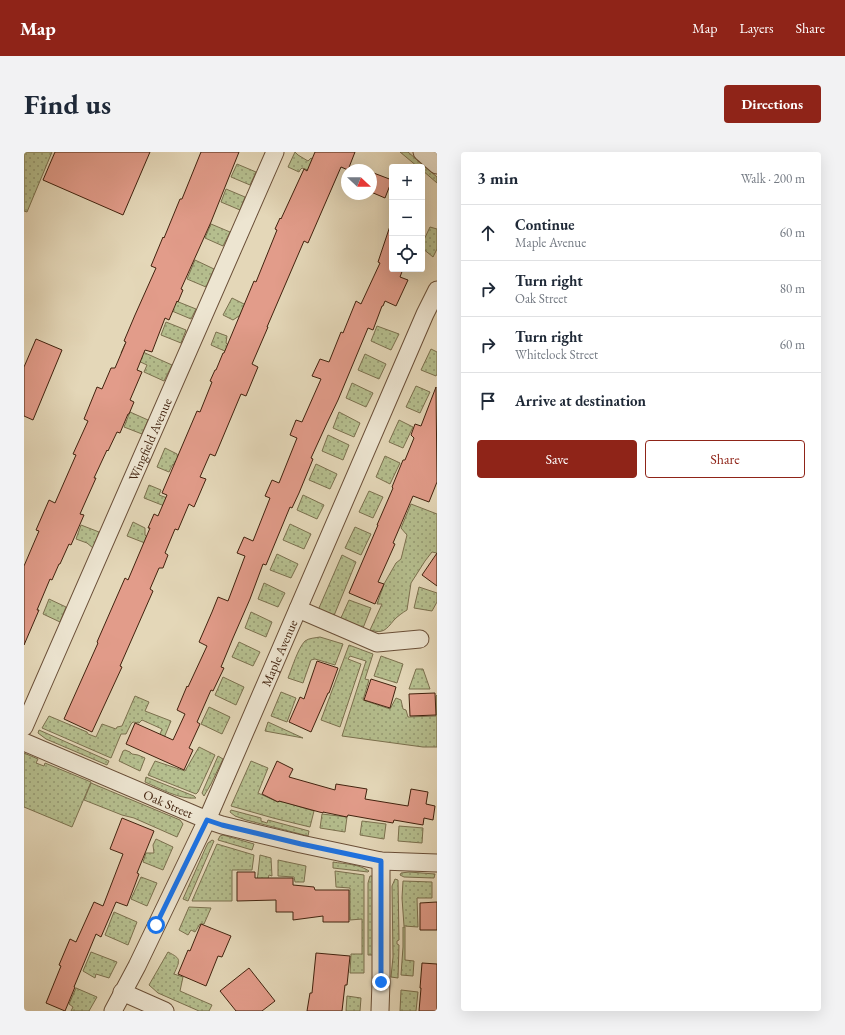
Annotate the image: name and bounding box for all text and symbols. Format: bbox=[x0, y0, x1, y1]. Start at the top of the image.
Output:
text: Map bbox=[20, 16, 56, 41]
text: Map bbox=[692, 19, 717, 37]
text: Layers bbox=[739, 19, 774, 37]
text: Share bbox=[796, 19, 825, 37]
button: Directions bbox=[724, 85, 821, 123]
text: Find us bbox=[24, 86, 111, 122]
north arrow bbox=[341, 164, 377, 200]
map controls bbox=[389, 164, 425, 272]
button: + bbox=[389, 164, 425, 200]
text: 3 min bbox=[477, 167, 518, 189]
text: Walk · 200 m bbox=[741, 170, 805, 187]
button: − bbox=[389, 200, 425, 236]
text: Continue bbox=[515, 215, 575, 234]
icon: ahead bbox=[477, 222, 499, 244]
text: 60 m bbox=[780, 224, 805, 241]
text: Maple Avenue bbox=[515, 234, 586, 251]
button: locate bbox=[389, 236, 425, 272]
text: Turn right bbox=[515, 271, 583, 290]
icon: right bbox=[477, 278, 499, 300]
text: 80 m bbox=[780, 280, 805, 297]
text: Oak Street bbox=[515, 290, 567, 307]
text: Turn right bbox=[515, 327, 583, 346]
icon: right bbox=[477, 334, 499, 356]
text: 60 m bbox=[780, 336, 805, 353]
text: Whitelock Street bbox=[515, 346, 598, 363]
icon: arrive bbox=[477, 390, 499, 412]
text: Arrive at destination bbox=[515, 391, 646, 410]
street label: Wingfield Avenue bbox=[124, 395, 175, 483]
button: Save bbox=[477, 440, 637, 478]
button: Share bbox=[645, 440, 805, 478]
street label: Maple Avenue bbox=[257, 617, 301, 689]
street label: Oak Street bbox=[141, 785, 196, 822]
route start bbox=[147, 916, 165, 934]
route end bbox=[372, 973, 390, 991]

